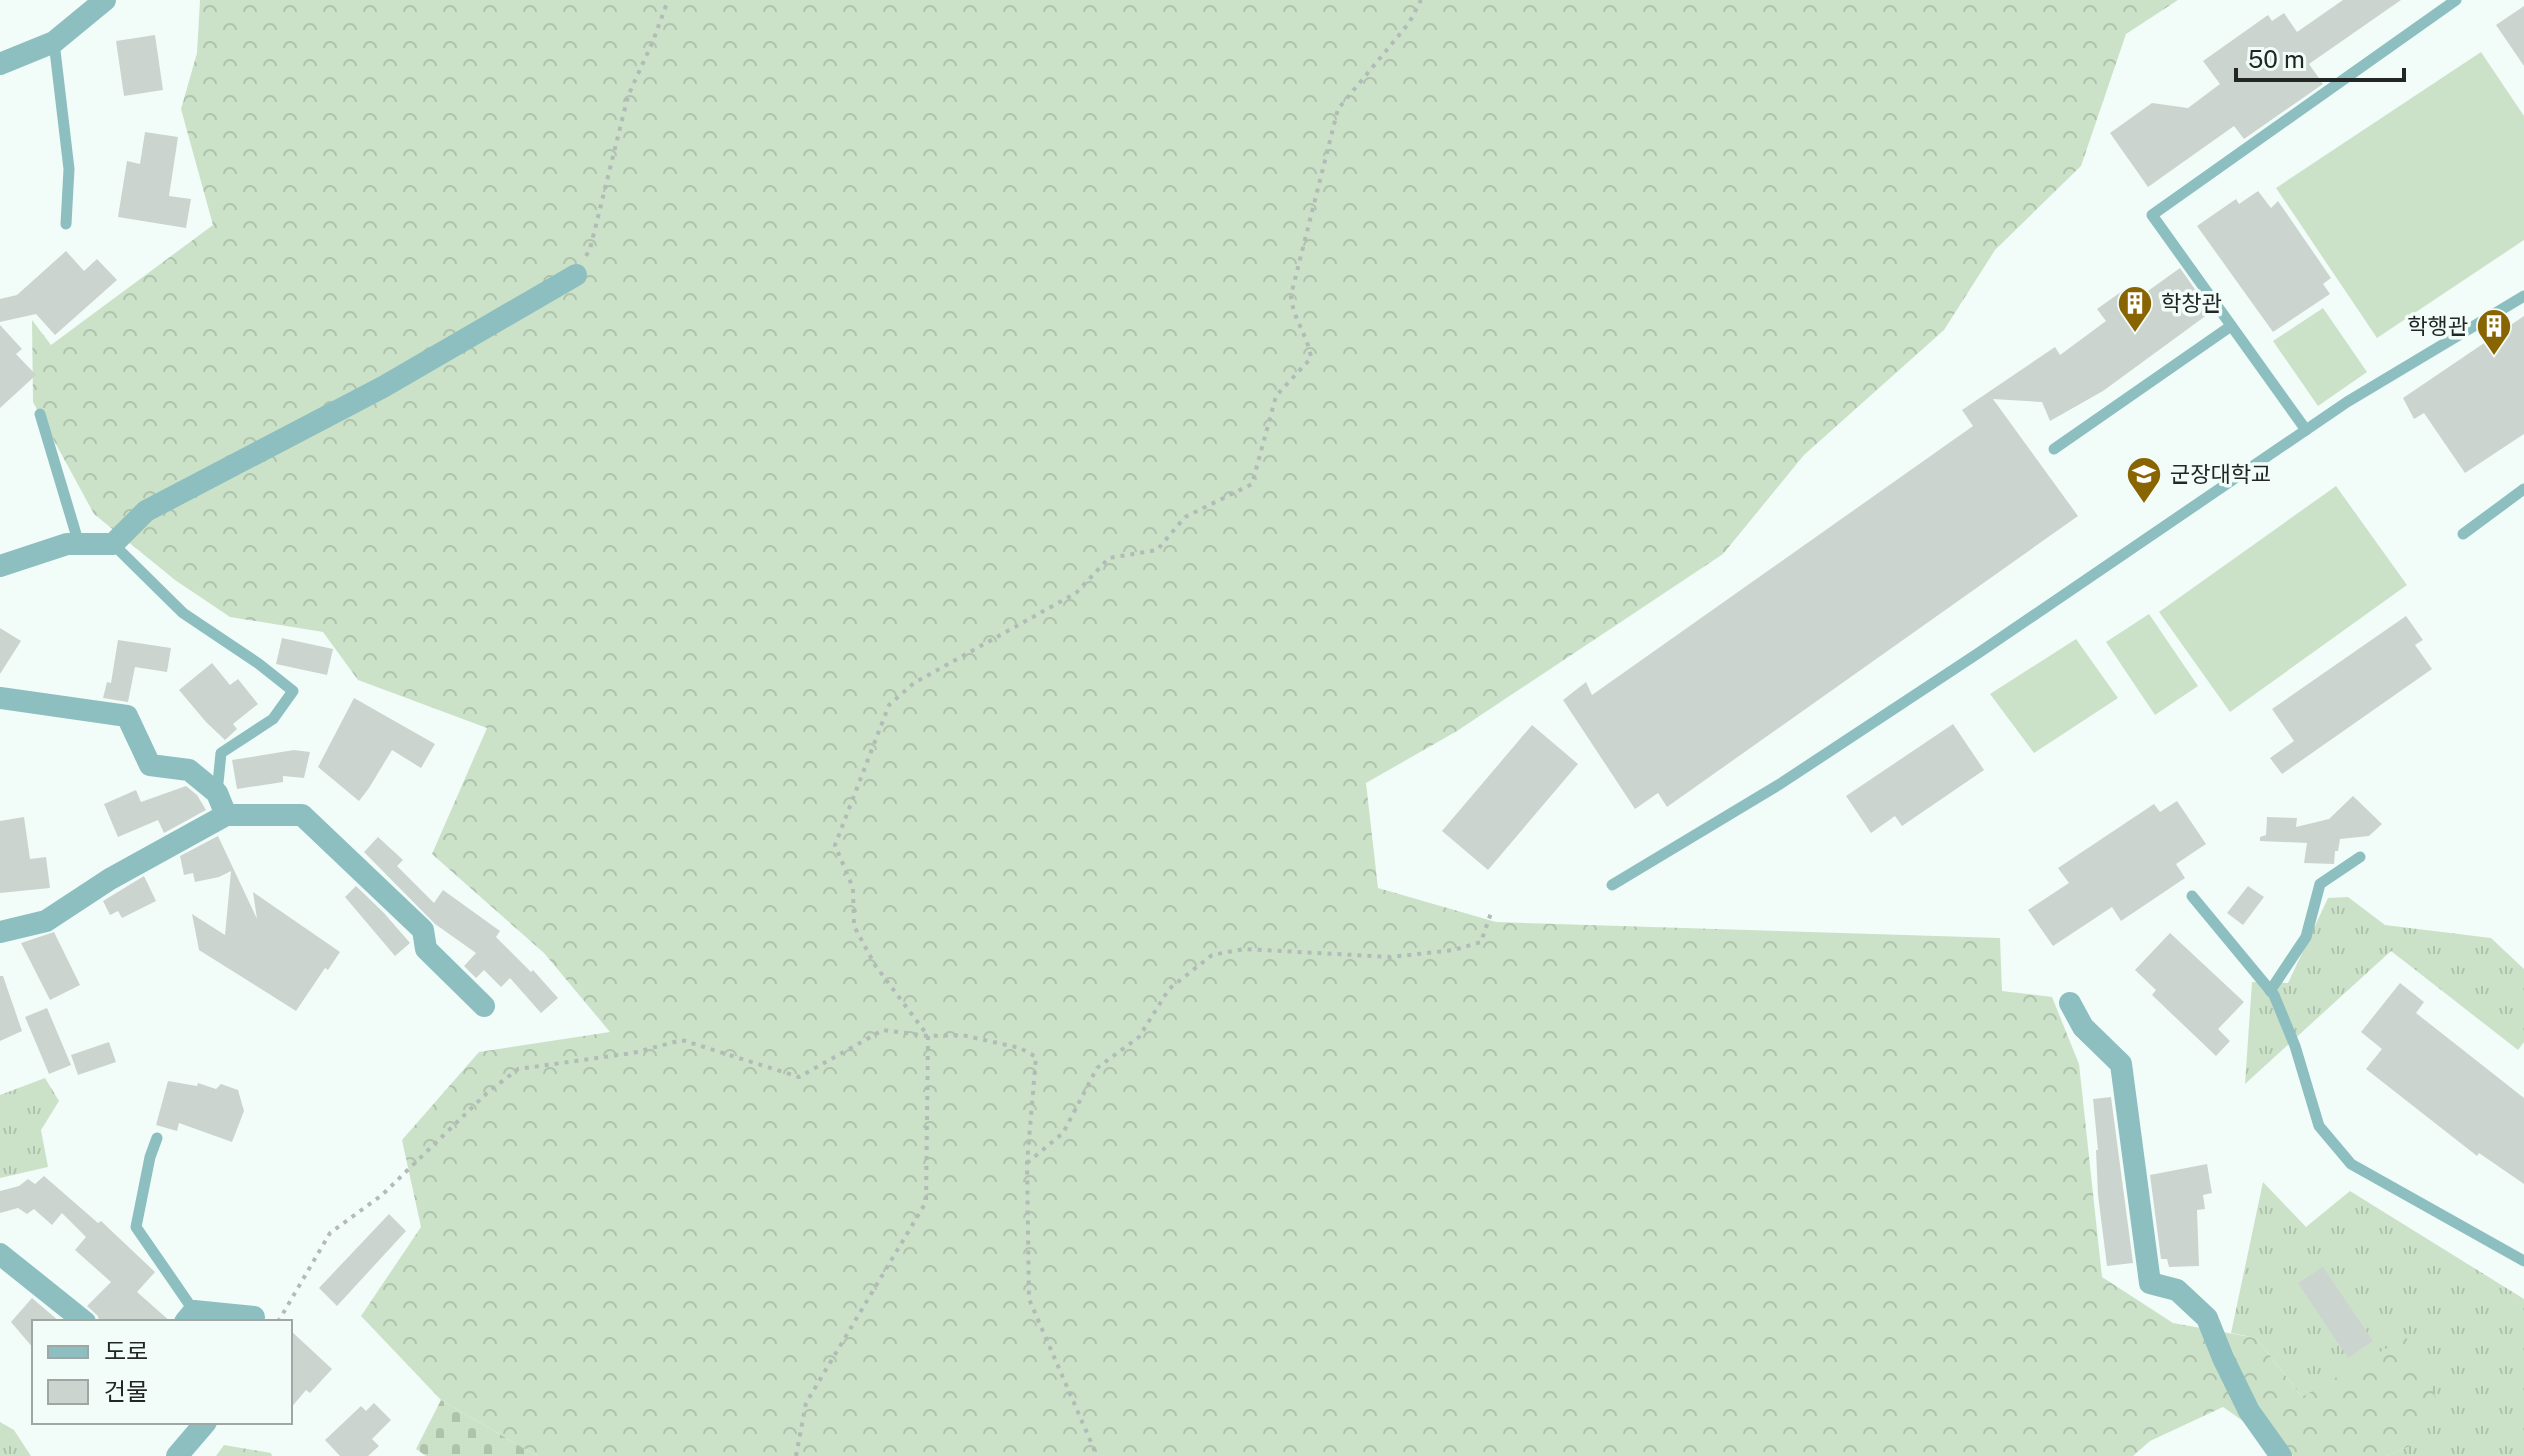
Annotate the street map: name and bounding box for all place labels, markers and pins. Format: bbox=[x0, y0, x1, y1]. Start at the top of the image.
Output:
building icon: 학창관 bbox=[2116, 284, 2154, 334]
place label: 학창관 bbox=[2161, 290, 2222, 316]
building icon: 학행관 bbox=[2475, 307, 2513, 357]
place label: 학행관 bbox=[2407, 313, 2468, 339]
school or university icon: 군장대학교 bbox=[2125, 455, 2163, 505]
place label: 군장대학교 bbox=[2170, 461, 2271, 487]

